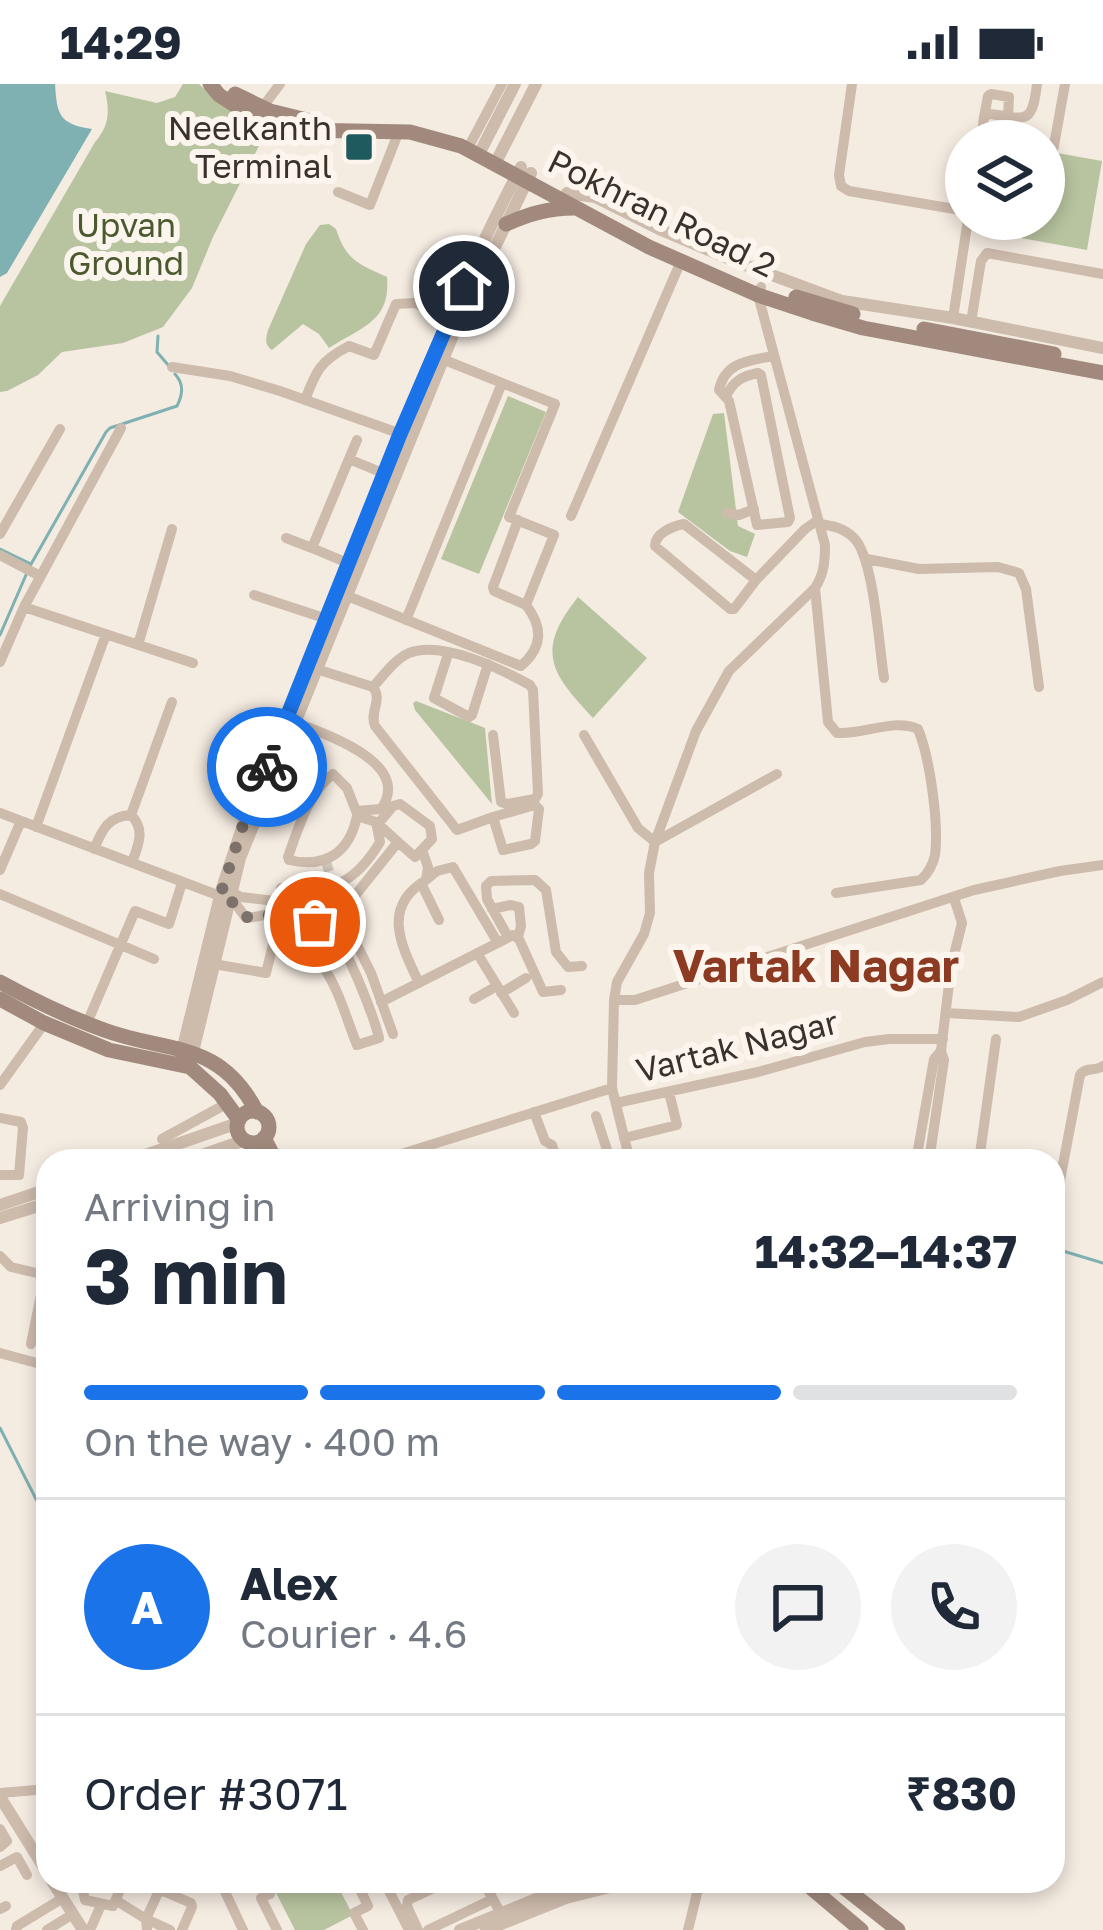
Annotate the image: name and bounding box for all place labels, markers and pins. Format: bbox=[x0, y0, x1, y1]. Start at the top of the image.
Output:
place label: Neelkanth Terminal bbox=[168, 108, 332, 185]
marker: Neelkanth Terminal bbox=[343, 131, 375, 163]
pin bbox=[413, 235, 515, 337]
pin bbox=[264, 871, 366, 973]

